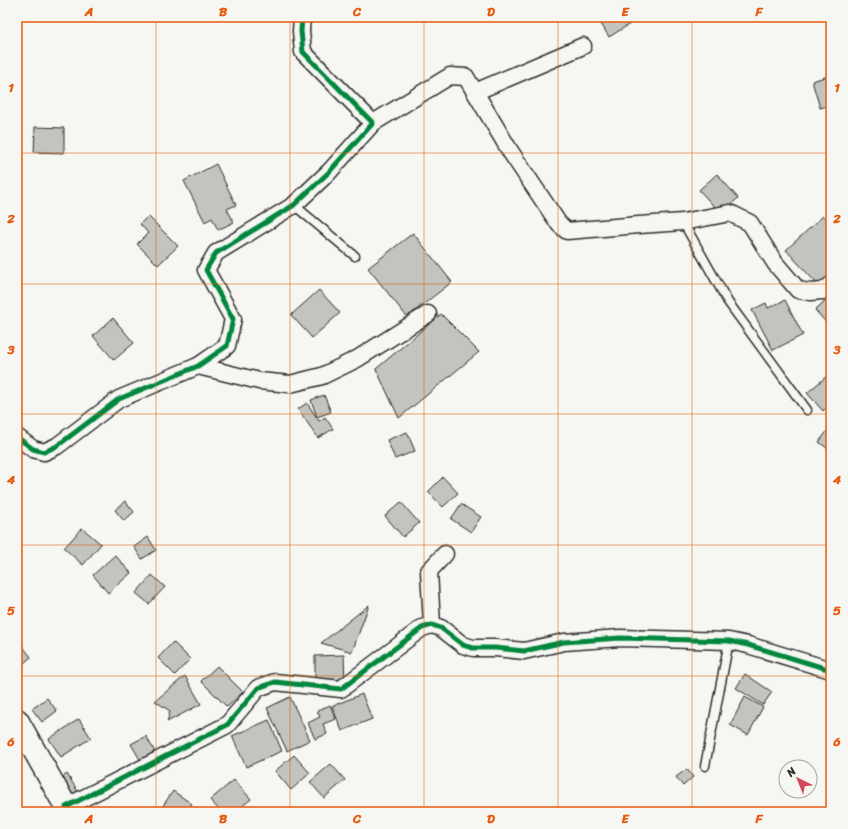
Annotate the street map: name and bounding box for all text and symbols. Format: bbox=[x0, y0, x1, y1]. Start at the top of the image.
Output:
text: A bbox=[84, 0, 93, 23]
text: B bbox=[219, 0, 228, 23]
text: C bbox=[352, 0, 362, 23]
text: D bbox=[487, 0, 495, 23]
text: E bbox=[621, 0, 630, 23]
text: F bbox=[754, 0, 763, 23]
text: 1 bbox=[8, 76, 14, 99]
text: 1 bbox=[834, 76, 840, 99]
text: 2 bbox=[6, 207, 15, 230]
text: 2 bbox=[832, 207, 841, 230]
text: 3 bbox=[6, 338, 15, 361]
text: 3 bbox=[832, 338, 841, 361]
text: 4 bbox=[6, 468, 16, 491]
text: 4 bbox=[832, 468, 842, 491]
text: 5 bbox=[7, 599, 15, 622]
text: 5 bbox=[833, 599, 841, 622]
text: 6 bbox=[6, 730, 15, 753]
text: 6 bbox=[832, 730, 841, 753]
north arrow bbox=[778, 759, 818, 799]
text: N bbox=[782, 762, 801, 782]
text: A bbox=[84, 807, 93, 829]
text: B bbox=[219, 807, 228, 829]
text: C bbox=[352, 807, 362, 829]
text: D bbox=[487, 807, 495, 829]
text: E bbox=[621, 807, 630, 829]
text: F bbox=[754, 807, 763, 829]

